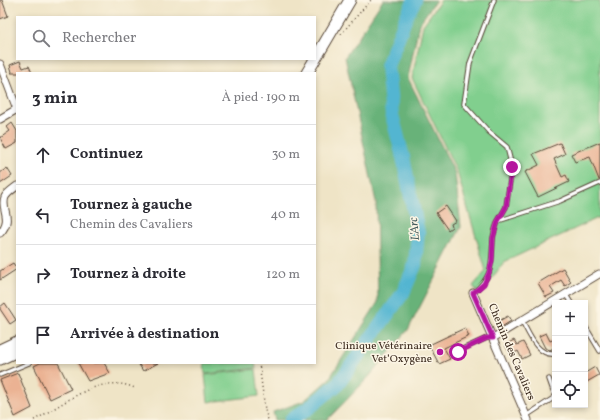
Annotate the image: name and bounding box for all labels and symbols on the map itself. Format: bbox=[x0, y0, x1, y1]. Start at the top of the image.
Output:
route end bbox=[503, 158, 521, 176]
water label: L'Arc bbox=[406, 216, 424, 241]
street label: Chemin des Cavaliers bbox=[484, 301, 538, 403]
place label: Clinique Vétérinaire Vet’Oxygène bbox=[335, 339, 432, 367]
route start bbox=[449, 343, 467, 361]
marker: Clinique Vétérinaire Vet’Oxygène bbox=[435, 347, 445, 357]

